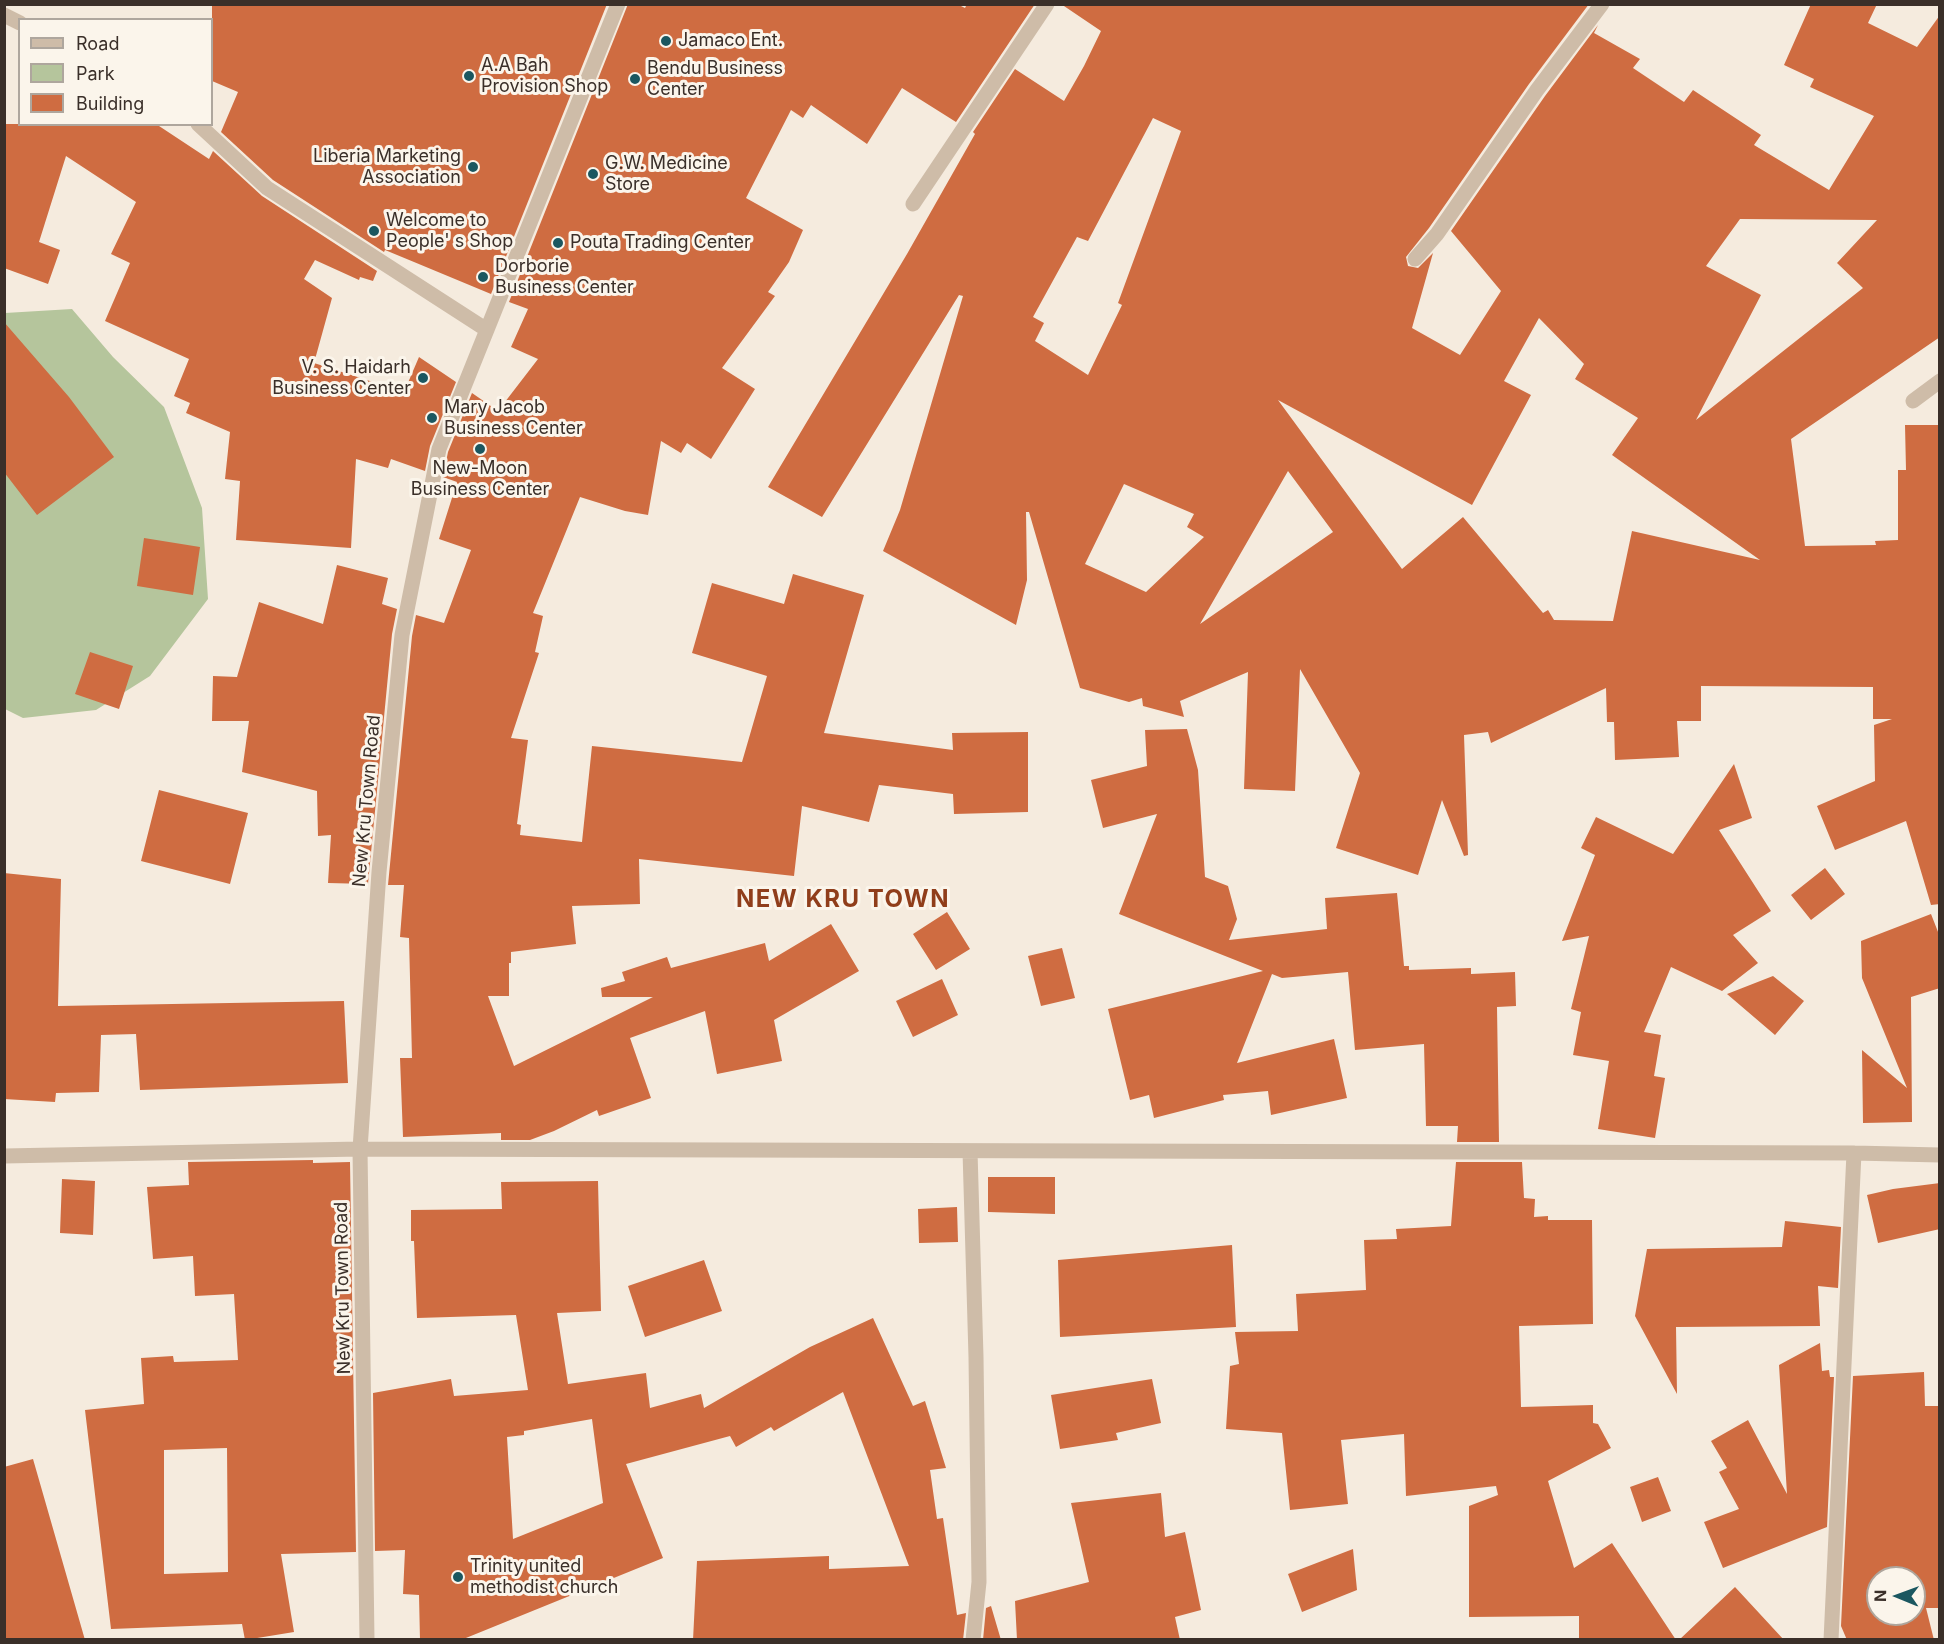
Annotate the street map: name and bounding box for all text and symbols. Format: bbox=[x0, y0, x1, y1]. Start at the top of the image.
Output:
legend bbox=[18, 18, 213, 126]
place label: Jamaco Ent. bbox=[678, 30, 783, 52]
text: Road bbox=[76, 33, 119, 54]
marker: Jamaco Ent. bbox=[659, 34, 673, 48]
place label: A.A Bah Provision Shop bbox=[481, 55, 608, 98]
place label: Bendu Business Center bbox=[647, 58, 783, 100]
text: Park bbox=[76, 63, 115, 84]
marker: A.A Bah Provision Shop bbox=[462, 69, 476, 83]
marker: Bendu Business Center bbox=[628, 72, 642, 86]
text: Building bbox=[76, 93, 144, 114]
place label: Liberia Marketing Association bbox=[313, 146, 461, 188]
place label: G.W. Medicine Store bbox=[605, 153, 728, 195]
marker: Liberia Marketing Association bbox=[466, 160, 480, 174]
marker: G.W. Medicine Store bbox=[586, 167, 600, 181]
place label: Welcome to People' s Shop bbox=[386, 210, 513, 252]
marker: Welcome to People' s Shop bbox=[367, 224, 381, 238]
place label: Pouta Trading Center bbox=[570, 232, 751, 254]
marker: Pouta Trading Center bbox=[551, 236, 565, 250]
place label: Dorborie Business Center bbox=[495, 256, 634, 298]
marker: Dorborie Business Center bbox=[476, 270, 490, 284]
place label: V. S. Haidarh Business Center bbox=[272, 357, 411, 400]
marker: V. S. Haidarh Business Center bbox=[416, 371, 430, 385]
place label: Mary Jacob Business Center bbox=[444, 397, 583, 440]
marker: Mary Jacob Business Center bbox=[425, 411, 439, 425]
marker: New-Moon Business Center bbox=[473, 442, 487, 456]
place label: New-Moon Business Center bbox=[411, 458, 549, 500]
street label: New Kru Town Road bbox=[349, 714, 385, 888]
district label: NEW KRU TOWN bbox=[736, 886, 950, 914]
street label: New Kru Town Road bbox=[331, 1202, 355, 1374]
place label: Trinity united methodist church bbox=[470, 1556, 618, 1598]
north arrow bbox=[1866, 1566, 1926, 1626]
marker: Trinity united methodist church bbox=[451, 1570, 465, 1584]
text: N bbox=[1870, 1589, 1890, 1602]

